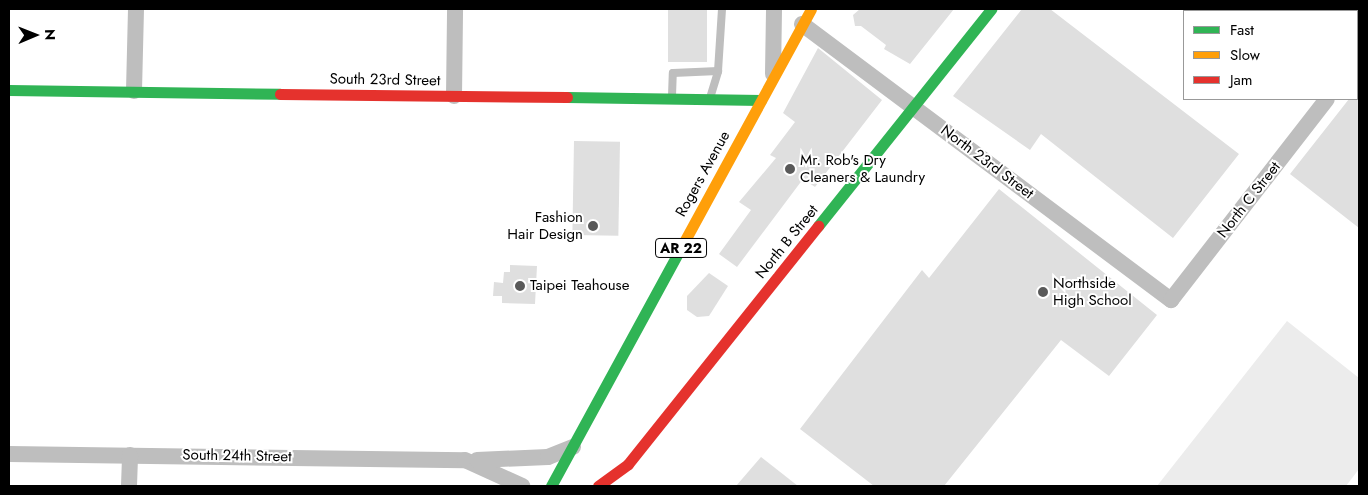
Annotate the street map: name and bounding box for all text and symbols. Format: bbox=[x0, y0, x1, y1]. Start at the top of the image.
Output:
north arrow bbox=[10, 10, 60, 60]
legend bbox=[1183, 10, 1358, 100]
text: Fast bbox=[1230, 19, 1254, 41]
text: N bbox=[40, 29, 60, 40]
text: Slow bbox=[1230, 44, 1260, 66]
text: Jam bbox=[1230, 69, 1253, 91]
street label: South 23rd Street bbox=[329, 70, 441, 90]
street label: North 23rd Street bbox=[937, 121, 1037, 203]
street label: Rogers Avenue bbox=[672, 128, 734, 220]
place label: Mr. Rob's Dry Cleaners & Laundry bbox=[800, 151, 925, 186]
street label: North C Street bbox=[1214, 158, 1284, 242]
marker: Mr. Rob's Dry Cleaners & Laundry bbox=[784, 163, 796, 175]
street label: North B Street bbox=[752, 202, 822, 282]
place label: Fashion Hair Design bbox=[507, 208, 583, 243]
marker: Fashion Hair Design bbox=[587, 220, 599, 232]
road number: AR 22 bbox=[655, 237, 707, 260]
place label: Northside High School bbox=[1053, 274, 1132, 309]
place label: Taipei Teahouse bbox=[530, 277, 629, 295]
marker: Taipei Teahouse bbox=[514, 280, 526, 292]
marker: Northside High School bbox=[1037, 286, 1049, 298]
street label: South 24th Street bbox=[182, 446, 292, 466]

